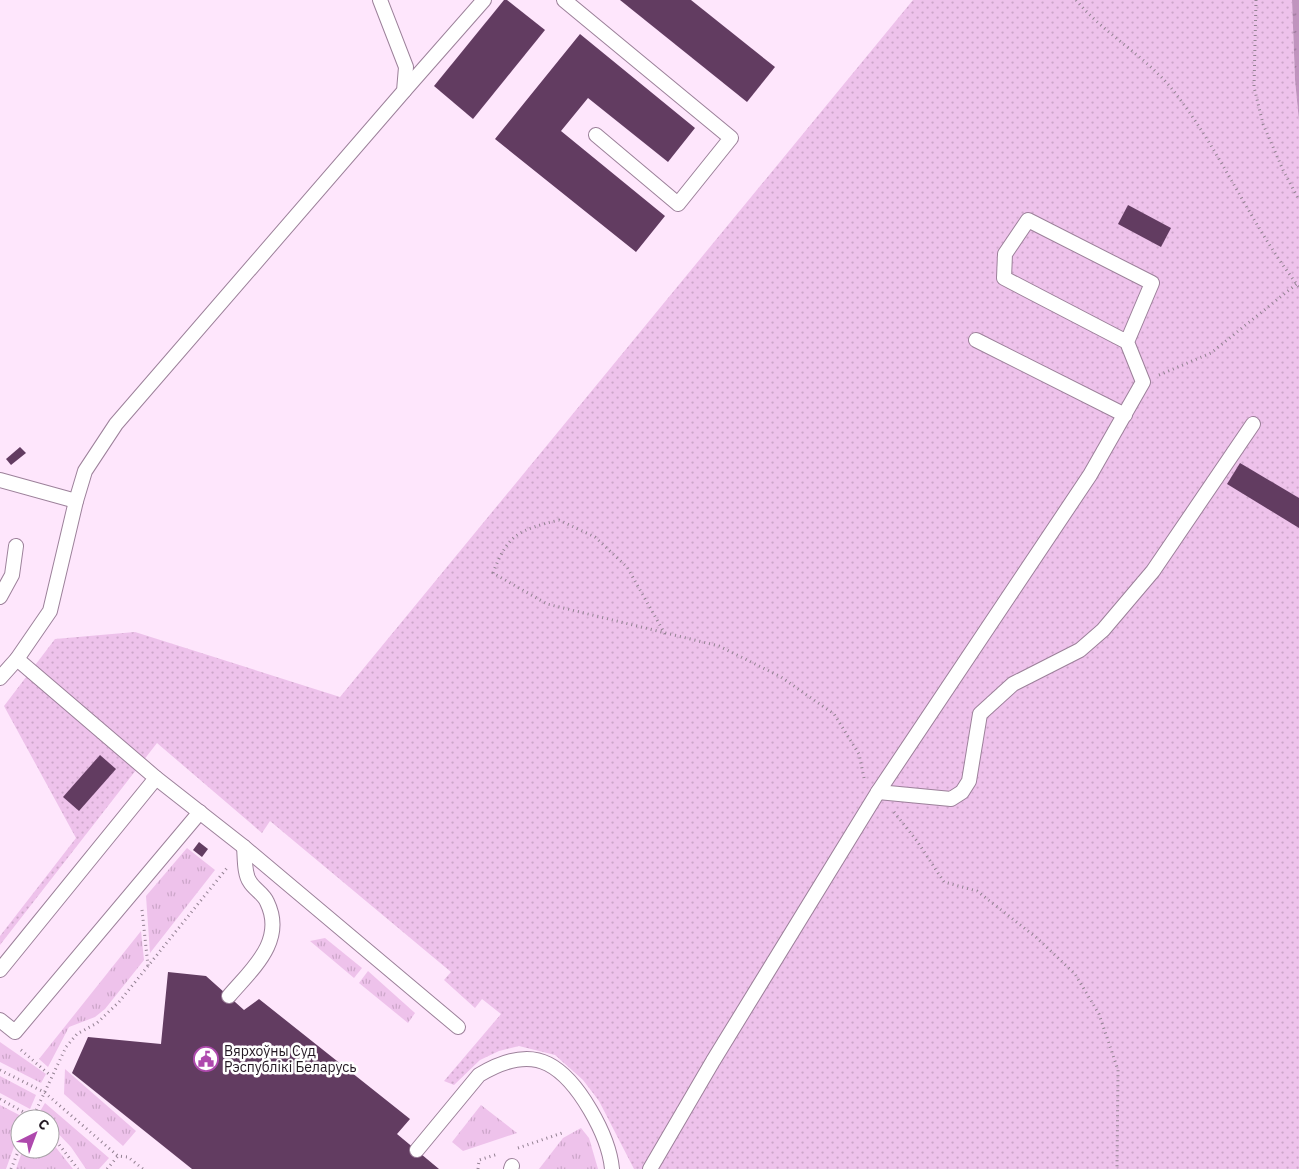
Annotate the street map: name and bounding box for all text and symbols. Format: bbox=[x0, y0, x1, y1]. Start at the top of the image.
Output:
place label: Вярхоўны Суд Рэспублікі Беларусь bbox=[224, 1042, 357, 1076]
public building icon: Вярхоўны Суд Рэспублікі Беларусь bbox=[193, 1046, 219, 1072]
north arrow bbox=[10, 1109, 60, 1159]
text: С bbox=[34, 1115, 53, 1134]

